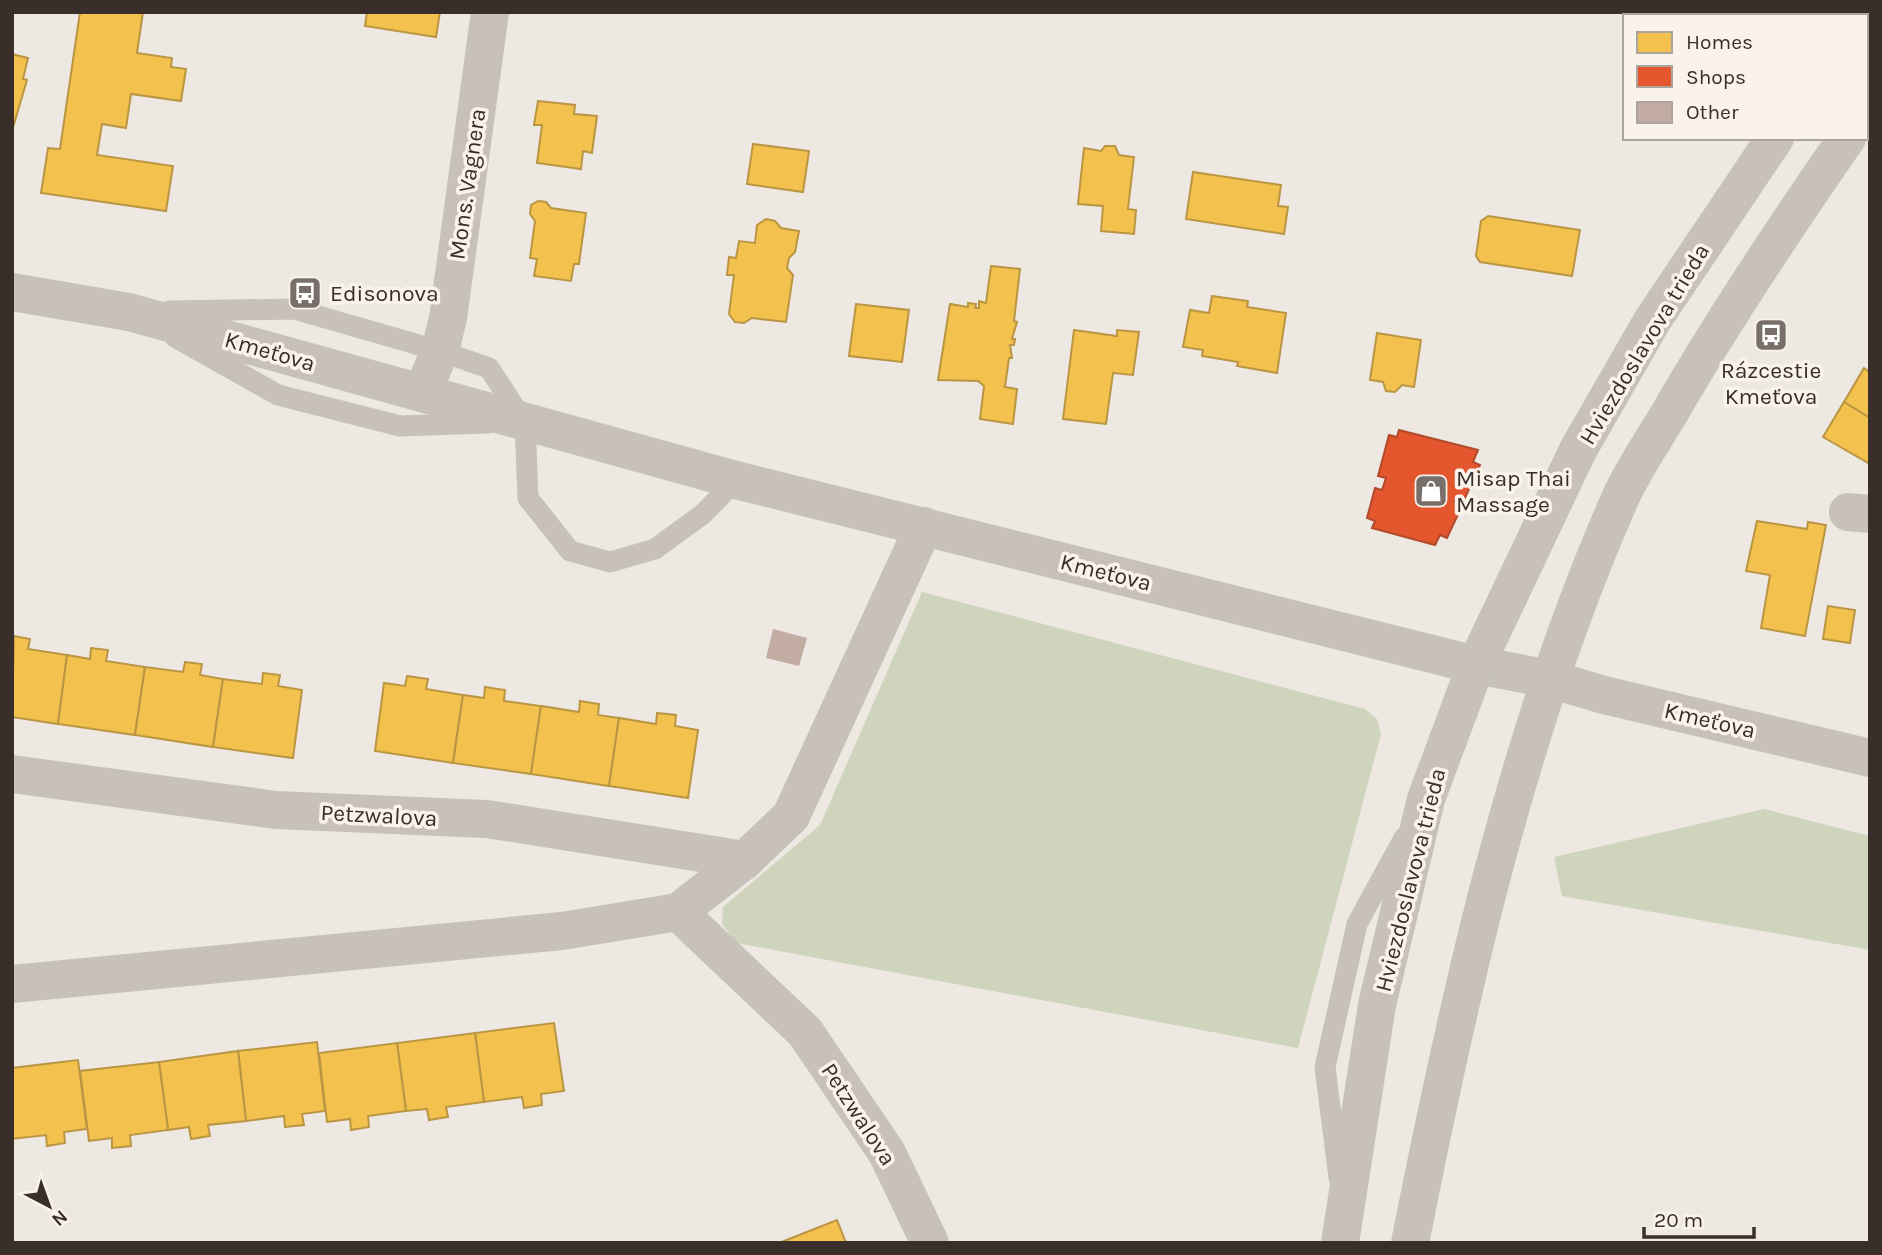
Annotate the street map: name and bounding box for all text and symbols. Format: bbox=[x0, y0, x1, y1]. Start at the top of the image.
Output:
legend bbox=[1623, 14, 1868, 140]
text: Homes bbox=[1686, 30, 1753, 54]
text: Shops bbox=[1686, 65, 1746, 89]
text: Other bbox=[1686, 100, 1739, 124]
street label: Mons. Vagnera bbox=[444, 107, 491, 261]
street label: Hviezdoslavova trieda bbox=[1574, 239, 1715, 450]
bus stop icon: Edisonova bbox=[286, 274, 324, 312]
place label: Edisonova bbox=[330, 280, 439, 307]
bus stop icon: Rázcestie Kmeťova bbox=[1752, 316, 1790, 354]
street label: Kmeťova bbox=[222, 326, 318, 377]
place label: Rázcestie Kmeťova bbox=[1721, 357, 1821, 410]
place label: Misap Thai Massage bbox=[1456, 465, 1571, 518]
shop icon: Misap Thai Massage bbox=[1412, 472, 1450, 510]
street label: Kmeťova bbox=[1058, 548, 1154, 597]
street label: Kmeťova bbox=[1662, 697, 1758, 744]
street label: Hviezdoslavova trieda bbox=[1370, 765, 1451, 995]
street label: Petzwalova bbox=[320, 799, 438, 832]
street label: Petzwalova bbox=[815, 1058, 902, 1171]
north arrow bbox=[14, 1171, 84, 1241]
scale bar bbox=[1644, 1196, 1754, 1240]
text: N bbox=[47, 1205, 72, 1231]
text: 20 m bbox=[1654, 1208, 1703, 1232]

